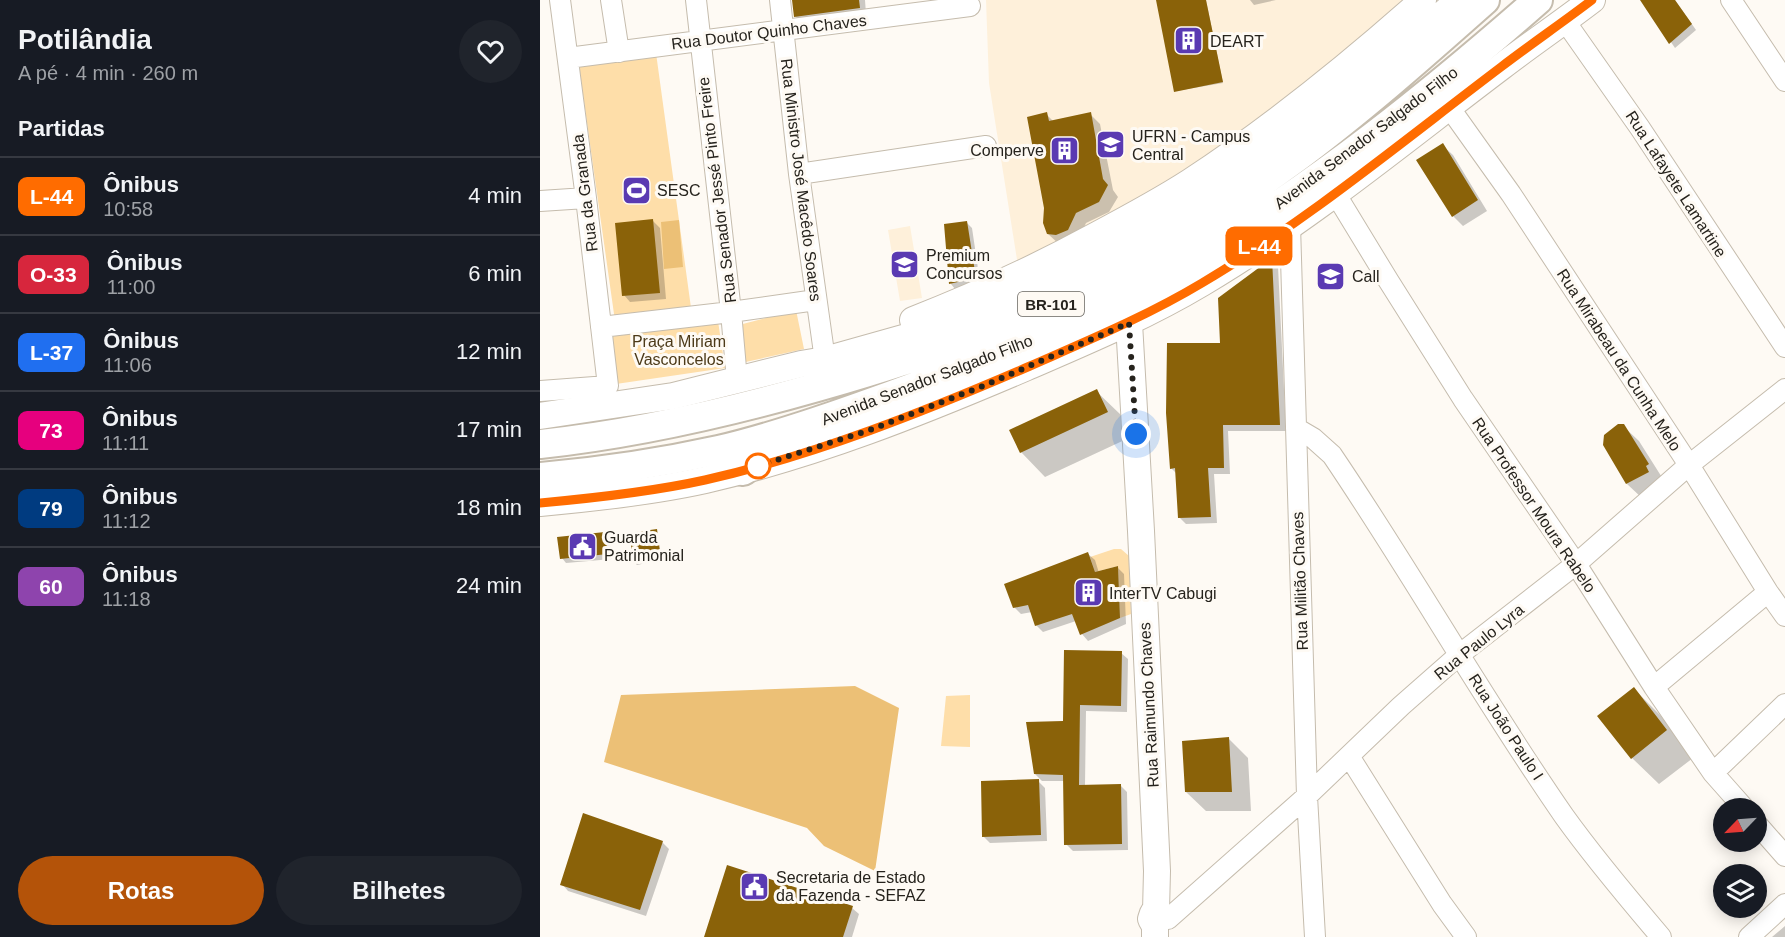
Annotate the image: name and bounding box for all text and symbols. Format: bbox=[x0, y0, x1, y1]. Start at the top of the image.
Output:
street label: Rua Doutor Quinho Chaves bbox=[670, 12, 868, 52]
button: heart bbox=[459, 20, 522, 83]
text: Potilândia bbox=[18, 24, 152, 55]
building icon: DEART bbox=[1173, 25, 1205, 57]
place label: DEART bbox=[1210, 33, 1264, 50]
street label: Rua Ministro José Macêdo Soares bbox=[778, 58, 824, 302]
text: A pé · 4 min · 260 m bbox=[18, 62, 198, 84]
street label: Avenida Senador Salgado Filho bbox=[1271, 64, 1461, 212]
street label: Rua Senador Jessé Pinto Freire bbox=[695, 76, 739, 304]
street label: Rua Lafayete Lamartine bbox=[1622, 108, 1730, 260]
text: Partidas bbox=[18, 116, 105, 141]
place label: UFRN - Campus Central bbox=[1132, 128, 1250, 163]
school or university icon: UFRN - Campus Central bbox=[1095, 129, 1127, 161]
street label: Rua da Granada bbox=[569, 133, 601, 253]
building icon: Comperve bbox=[1049, 134, 1081, 166]
place label: Comperve bbox=[970, 142, 1044, 159]
text: Ônibus bbox=[103, 172, 179, 197]
sports icon: SESC bbox=[620, 174, 652, 206]
place label: SESC bbox=[657, 182, 701, 199]
text: 4 min bbox=[468, 183, 522, 208]
text: L-44 bbox=[30, 185, 73, 208]
text: 10:58 bbox=[103, 198, 153, 220]
line badge: L-44 bbox=[1217, 226, 1301, 266]
text: L-44 bbox=[1237, 235, 1281, 258]
place label: Premium Concursos bbox=[926, 247, 1002, 282]
school or university icon: Premium Concursos bbox=[889, 248, 921, 280]
text: Ônibus bbox=[107, 250, 182, 275]
school or university icon: Call bbox=[1315, 260, 1347, 292]
text: 6 min bbox=[468, 261, 522, 286]
text: O-33 bbox=[30, 263, 77, 286]
street label: Rua Mirabeau da Cunha Melo bbox=[1554, 266, 1684, 454]
place label: Call bbox=[1352, 268, 1380, 285]
text: 11:00 bbox=[107, 276, 155, 298]
road number: BR-101 bbox=[1018, 292, 1084, 316]
text: Ônibus bbox=[103, 328, 179, 353]
street label: Avenida Senador Salgado Filho bbox=[819, 332, 1035, 428]
park label: Praça Miriam Vasconcelos bbox=[632, 333, 726, 368]
text: 12 min bbox=[456, 339, 522, 364]
text: L-37 bbox=[30, 341, 73, 364]
text: 11:06 bbox=[103, 354, 152, 376]
text: Ônibus bbox=[102, 406, 178, 431]
street label: Rua Professor Moura Rabelo bbox=[1469, 414, 1599, 596]
text: 17 min bbox=[456, 417, 522, 442]
text: 73 bbox=[39, 419, 63, 442]
your location bbox=[1121, 419, 1151, 449]
text: 11:11 bbox=[102, 432, 149, 454]
unlabelled marker bbox=[745, 453, 771, 479]
text: Ônibus bbox=[102, 484, 178, 509]
text: 18 min bbox=[456, 495, 522, 520]
text: 79 bbox=[39, 497, 63, 520]
text: 11:12 bbox=[102, 510, 151, 532]
street label: Rua Militão Chaves bbox=[1289, 511, 1311, 651]
place label: Guarda Patrimonial bbox=[604, 529, 684, 564]
public building icon: Guarda Patrimonial bbox=[567, 530, 599, 562]
text: Ônibus bbox=[102, 562, 178, 587]
text: 24 min bbox=[456, 573, 522, 598]
text: 60 bbox=[39, 575, 63, 598]
building icon: InterTV Cabugi bbox=[1072, 577, 1104, 609]
place label: InterTV Cabugi bbox=[1109, 585, 1217, 602]
text: 11:18 bbox=[102, 588, 151, 610]
street label: Rua Paulo Lyra bbox=[1431, 601, 1527, 683]
street label: Rua Raimundo Chaves bbox=[1136, 622, 1162, 788]
street label: Rua João Paulo I bbox=[1465, 671, 1547, 783]
north arrow bbox=[1713, 798, 1767, 852]
map controls bbox=[1713, 798, 1767, 918]
button: Rotas bbox=[18, 856, 264, 925]
button: Bilhetes bbox=[276, 856, 522, 925]
button: layers bbox=[1713, 864, 1767, 918]
place label: Secretaria de Estado da Fazenda - SEFAZ bbox=[776, 869, 926, 904]
public building icon: Secretaria de Estado da Fazenda - SEFAZ bbox=[739, 870, 771, 902]

